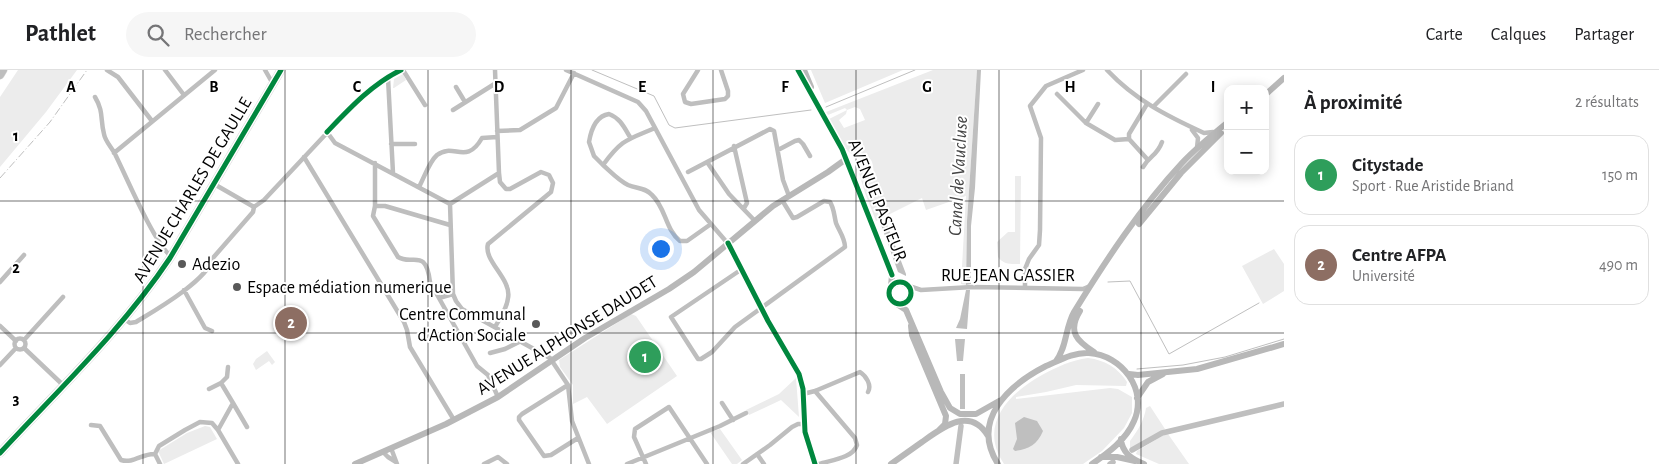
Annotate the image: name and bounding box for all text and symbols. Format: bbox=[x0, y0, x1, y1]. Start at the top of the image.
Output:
search box bbox=[126, 12, 476, 57]
icon: search bbox=[144, 21, 172, 49]
text: Pathlet bbox=[25, 22, 96, 46]
text: Rechercher bbox=[184, 25, 267, 44]
text: Carte bbox=[1426, 26, 1463, 44]
text: Calques bbox=[1491, 26, 1546, 44]
text: Partager bbox=[1574, 26, 1634, 44]
text: A bbox=[66, 79, 76, 95]
text: B bbox=[209, 79, 219, 95]
text: C bbox=[353, 79, 362, 95]
text: D bbox=[494, 79, 505, 95]
text: E bbox=[638, 79, 646, 95]
text: F bbox=[781, 79, 789, 95]
text: G bbox=[922, 79, 932, 95]
text: H bbox=[1064, 79, 1076, 95]
text: I bbox=[1211, 79, 1215, 95]
map controls bbox=[1224, 85, 1269, 175]
button: + bbox=[1224, 85, 1269, 130]
text: À proximité bbox=[1304, 92, 1402, 113]
street label: AVENUE CHARLES DE GAULLE bbox=[130, 94, 256, 286]
text: 2 résultats bbox=[1575, 94, 1639, 110]
water label: Canal de Vaucluse bbox=[946, 116, 971, 237]
text: 1 bbox=[13, 128, 19, 144]
button: − bbox=[1224, 130, 1269, 175]
street label: AVENUE PASTEUR bbox=[844, 137, 910, 264]
text: Citystade bbox=[1352, 156, 1424, 175]
text: 1 bbox=[1318, 167, 1324, 183]
text: 150 m bbox=[1602, 167, 1638, 183]
text: Sport · Rue Aristide Briand bbox=[1352, 178, 1514, 194]
your location bbox=[648, 236, 674, 262]
text: Centre AFPA bbox=[1352, 246, 1446, 265]
place label: Adezio bbox=[192, 256, 240, 274]
text: 2 bbox=[1317, 257, 1325, 273]
text: 490 m bbox=[1599, 257, 1638, 273]
marker: Adezio bbox=[176, 258, 188, 270]
text: 2 bbox=[12, 260, 20, 276]
street label: RUE JEAN GASSIER bbox=[941, 267, 1075, 285]
text: Université bbox=[1352, 268, 1415, 284]
street label: AVENUE ALPHONSE DAUDET bbox=[474, 273, 661, 399]
place label: Espace médiation numerique bbox=[247, 279, 452, 297]
marker: Espace médiation numerique bbox=[231, 281, 243, 293]
pin: 2 bbox=[275, 304, 307, 342]
place label: Centre Communal d'Action Sociale bbox=[399, 306, 526, 345]
marker: Centre Communal d'Action Sociale bbox=[530, 318, 542, 330]
pin: 1 bbox=[629, 338, 661, 376]
text: 3 bbox=[13, 391, 20, 407]

